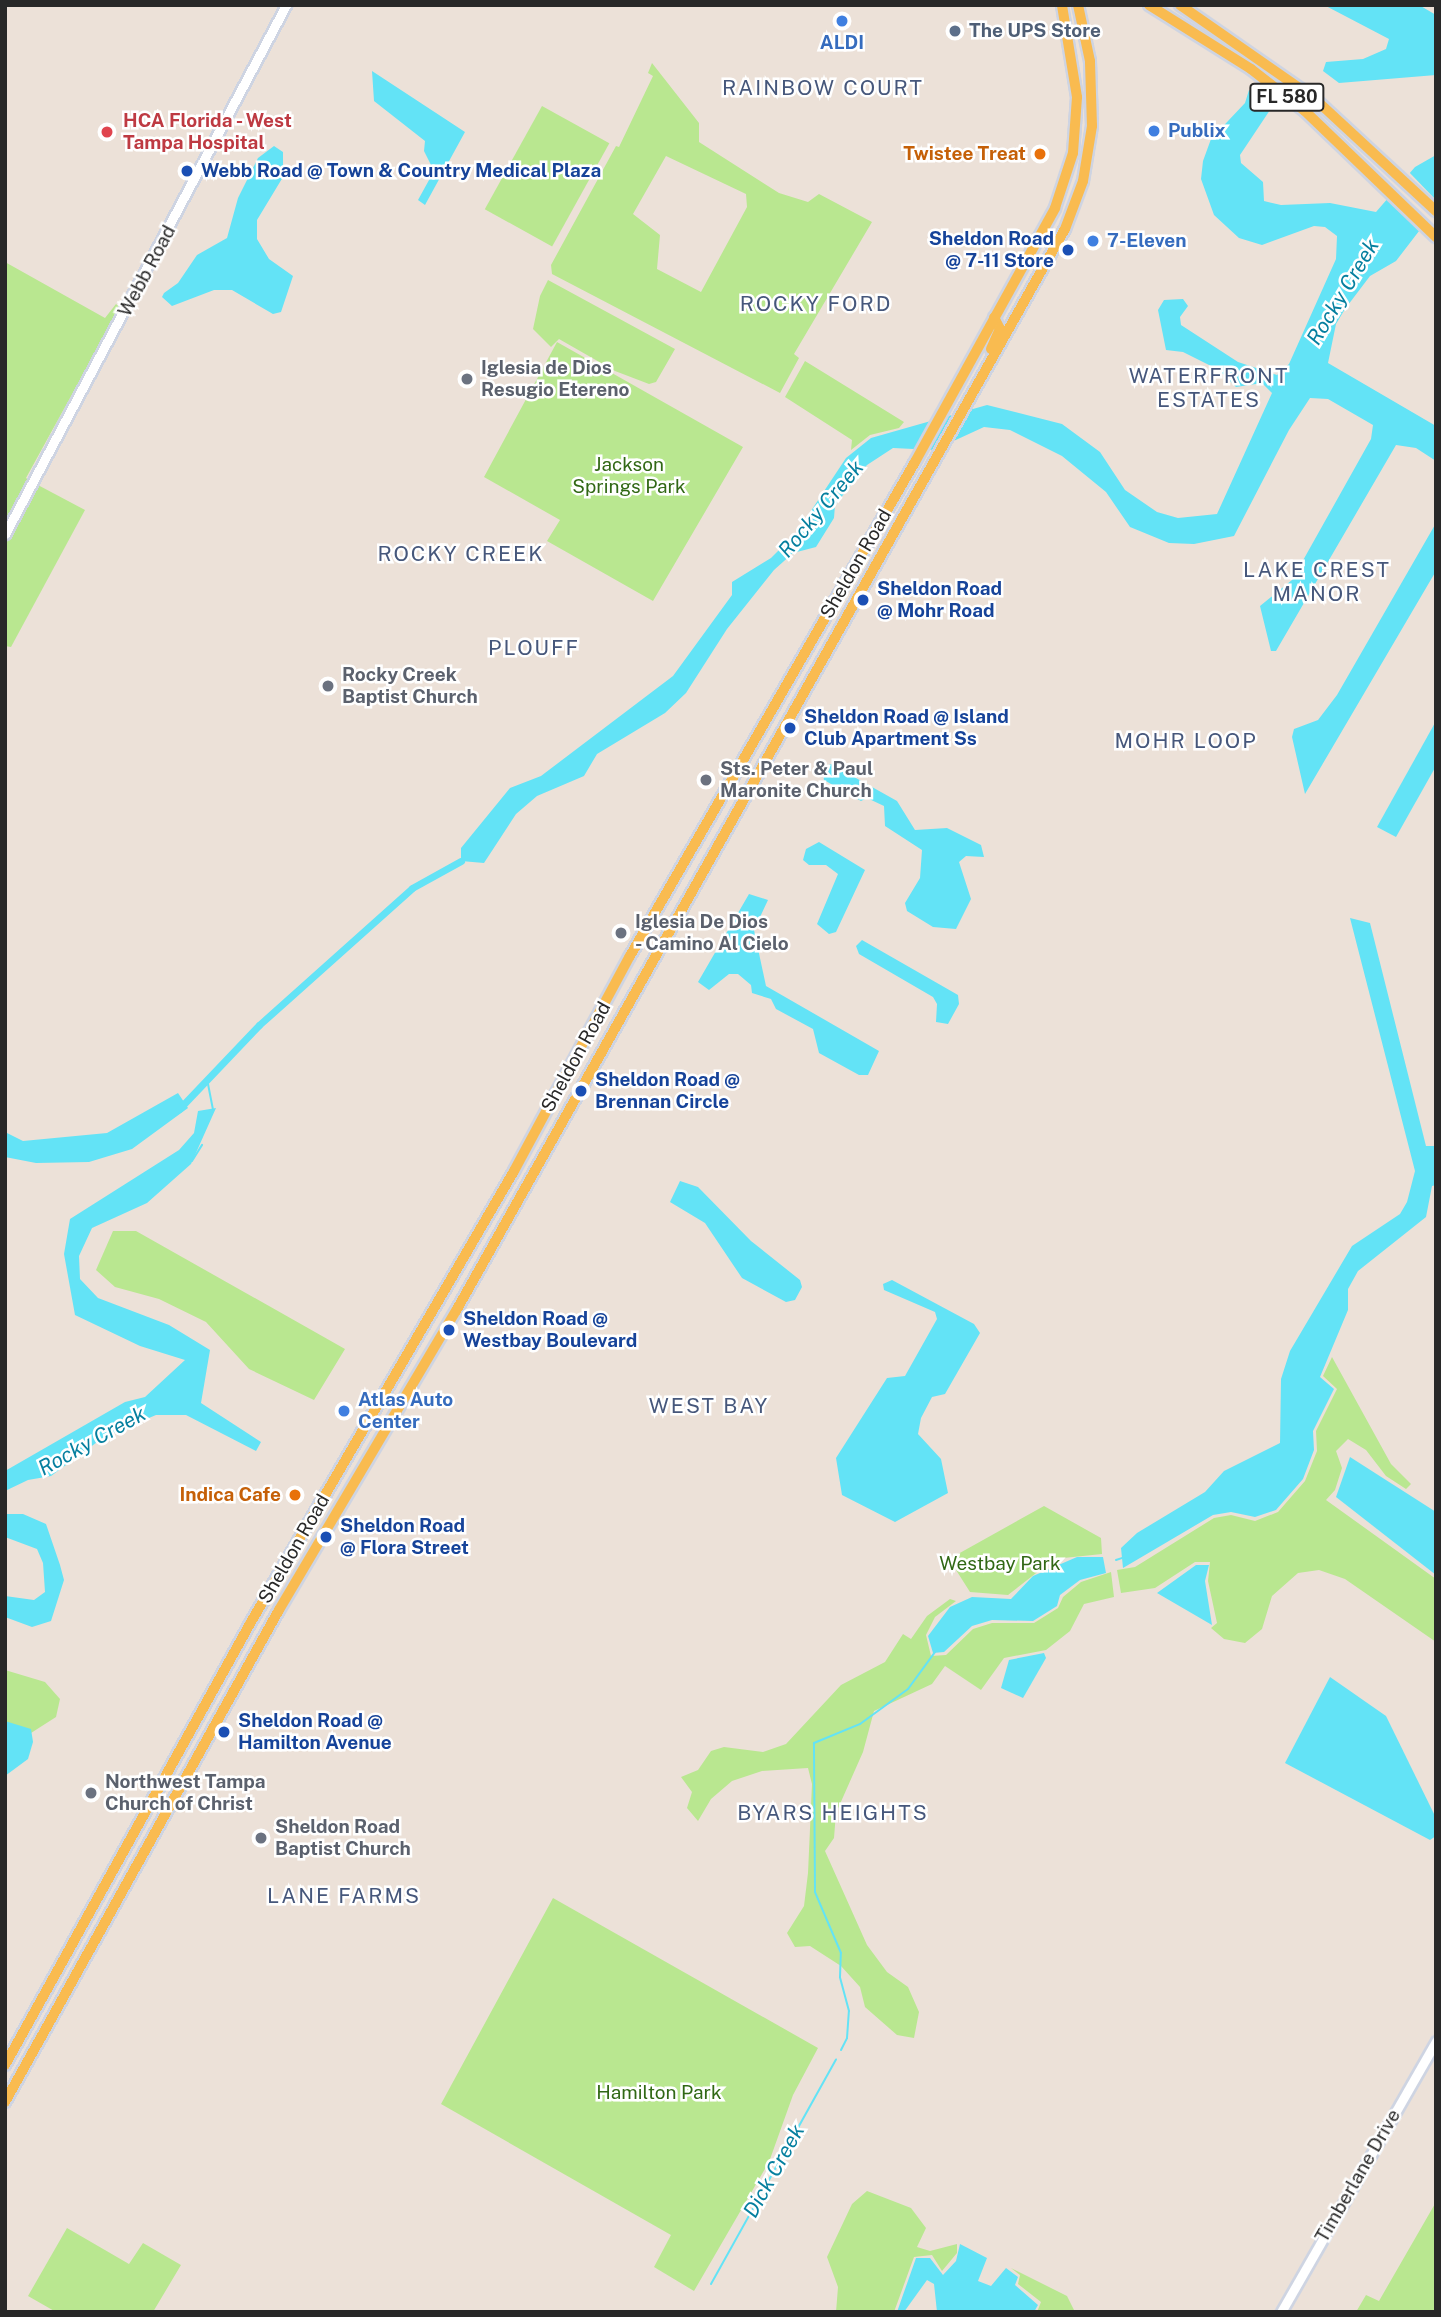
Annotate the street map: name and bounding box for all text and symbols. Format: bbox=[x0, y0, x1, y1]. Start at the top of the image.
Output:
marker: ALDI bbox=[834, 13, 850, 29]
place label: The UPS Store bbox=[969, 20, 1101, 42]
marker: The UPS Store bbox=[947, 23, 963, 39]
place label: ALDI bbox=[820, 32, 864, 54]
district label: RAINBOW COURT bbox=[724, 75, 922, 101]
road number: FL 580 bbox=[1248, 82, 1326, 112]
place label: HCA Florida - West Tampa Hospital bbox=[123, 110, 295, 154]
place label: Publix bbox=[1168, 120, 1226, 142]
marker: HCA Florida - West Tampa Hospital bbox=[97, 122, 117, 142]
marker: Publix bbox=[1146, 123, 1162, 139]
place label: Twistee Treat bbox=[903, 143, 1026, 165]
marker: Twistee Treat bbox=[1032, 146, 1048, 162]
place label: Webb Road @ Town & Country Medical Plaza bbox=[201, 160, 602, 182]
marker: Webb Road @ Town & Country Medical Plaza bbox=[179, 163, 195, 179]
street label: Webb Road bbox=[113, 221, 181, 321]
place label: Sheldon Road @ 7-11 Store bbox=[929, 228, 1054, 272]
place label: 7-Eleven bbox=[1107, 230, 1186, 252]
marker: 7-Eleven bbox=[1085, 233, 1101, 249]
water label: Rocky Creek bbox=[1302, 234, 1384, 350]
marker: Sheldon Road @ 7-11 Store bbox=[1060, 242, 1076, 258]
district label: ROCKY FORD bbox=[741, 291, 891, 317]
place label: Iglesia de Dios Resugio Etereno bbox=[481, 357, 629, 401]
district label: WATERFRONT ESTATES bbox=[1130, 363, 1288, 413]
marker: Iglesia de Dios Resugio Etereno bbox=[459, 371, 475, 387]
park label: Jackson Springs Park bbox=[572, 454, 686, 498]
water label: Rocky Creek bbox=[773, 455, 869, 563]
street label: Sheldon Road bbox=[816, 505, 896, 623]
district label: ROCKY CREEK bbox=[379, 541, 543, 567]
district label: LAKE CREST MANOR bbox=[1244, 557, 1390, 607]
place label: Sheldon Road @ Mohr Road bbox=[877, 578, 1002, 622]
marker: Sheldon Road @ Mohr Road bbox=[855, 592, 871, 608]
district label: PLOUFF bbox=[489, 635, 579, 661]
place label: Rocky Creek Baptist Church bbox=[342, 664, 478, 708]
marker: Rocky Creek Baptist Church bbox=[320, 678, 336, 694]
place label: Sheldon Road @ Island Club Apartment Ss bbox=[804, 706, 1009, 750]
marker: Sheldon Road @ Island Club Apartment Ss bbox=[782, 720, 798, 736]
district label: MOHR LOOP bbox=[1116, 728, 1256, 754]
place label: Sts. Peter & Paul Maronite Church bbox=[720, 758, 873, 802]
marker: Sts. Peter & Paul Maronite Church bbox=[698, 772, 714, 788]
place label: Iglesia De Dios - Camino Al Cielo bbox=[635, 911, 790, 955]
marker: Iglesia De Dios - Camino Al Cielo bbox=[613, 925, 629, 941]
street label: Sheldon Road bbox=[536, 998, 616, 1116]
place label: Sheldon Road @ Brennan Circle bbox=[595, 1069, 740, 1113]
marker: Sheldon Road @ Brennan Circle bbox=[573, 1083, 589, 1099]
place label: Sheldon Road @ Westbay Boulevard bbox=[463, 1308, 637, 1352]
marker: Sheldon Road @ Westbay Boulevard bbox=[441, 1322, 457, 1338]
place label: Atlas Auto Center bbox=[358, 1389, 453, 1433]
district label: WEST BAY bbox=[650, 1393, 768, 1419]
water label: Rocky Creek bbox=[34, 1401, 150, 1481]
marker: Atlas Auto Center bbox=[336, 1403, 352, 1419]
place label: Indica Cafe bbox=[179, 1484, 281, 1506]
marker: Indica Cafe bbox=[287, 1487, 303, 1503]
street label: Sheldon Road bbox=[254, 1490, 334, 1608]
place label: Sheldon Road @ Flora Street bbox=[340, 1515, 469, 1559]
marker: Sheldon Road @ Flora Street bbox=[318, 1529, 334, 1545]
park label: Westbay Park bbox=[939, 1553, 1061, 1575]
place label: Sheldon Road @ Hamilton Avenue bbox=[238, 1710, 392, 1754]
marker: Sheldon Road @ Hamilton Avenue bbox=[216, 1724, 232, 1740]
place label: Northwest Tampa Church of Christ bbox=[105, 1771, 265, 1815]
marker: Northwest Tampa Church of Christ bbox=[83, 1785, 99, 1801]
district label: BYARS HEIGHTS bbox=[739, 1800, 927, 1826]
place label: Sheldon Road Baptist Church bbox=[275, 1816, 411, 1860]
marker: Sheldon Road Baptist Church bbox=[253, 1830, 269, 1846]
district label: LANE FARMS bbox=[268, 1883, 420, 1909]
park label: Hamilton Park bbox=[596, 2082, 722, 2104]
street label: Timberlane Drive bbox=[1311, 2105, 1405, 2247]
water label: Dick Creek bbox=[738, 2120, 810, 2222]

